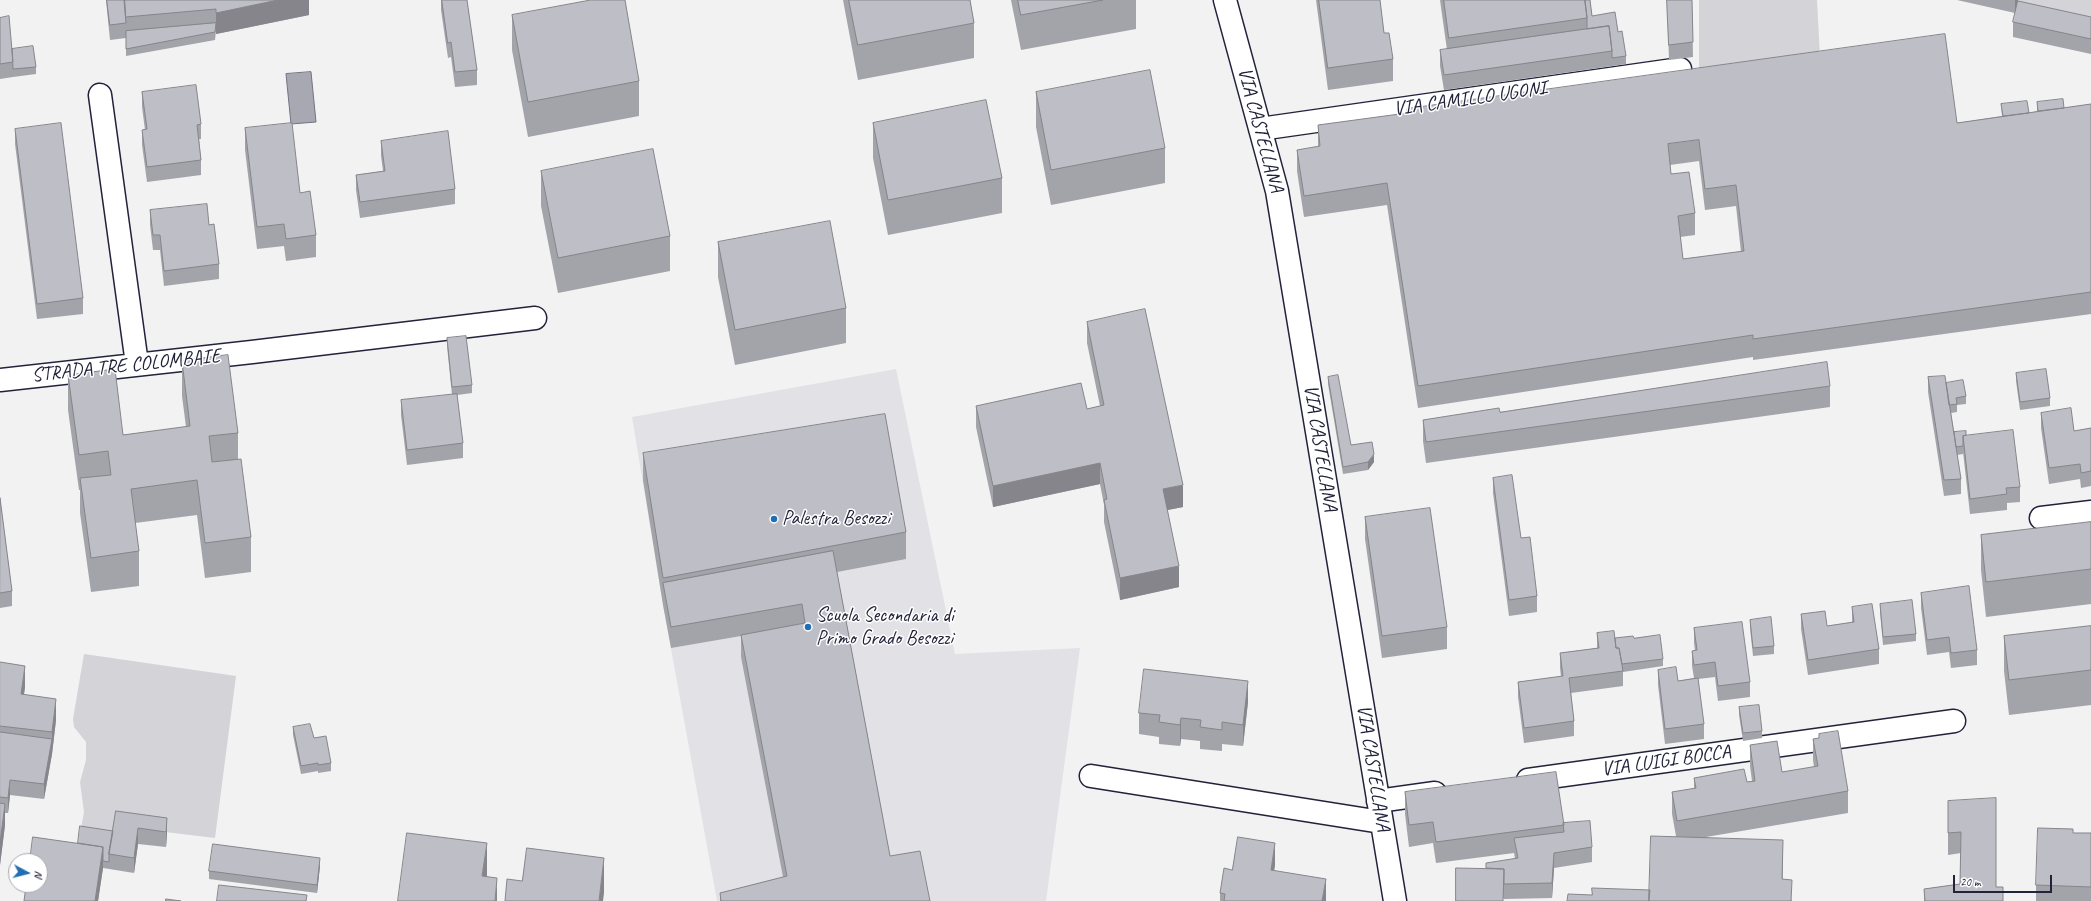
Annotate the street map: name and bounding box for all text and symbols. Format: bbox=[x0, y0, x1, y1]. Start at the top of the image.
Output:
street label: VIA CASTELLANA bbox=[1232, 65, 1288, 195]
street label: VIA CAMILLO UGONI bbox=[1392, 76, 1548, 122]
street label: STRADA TRE COLOMBAIE bbox=[30, 344, 222, 388]
street label: VIA CASTELLANA bbox=[1298, 383, 1342, 513]
place label: Palestra Besozzi bbox=[782, 507, 890, 531]
marker: Palestra Besozzi bbox=[769, 514, 779, 524]
place label: Scuola Secondaria di Primo Grado Besozzi bbox=[816, 604, 954, 651]
marker: Scuola Secondaria di Primo Grado Besozzi bbox=[803, 622, 813, 632]
street label: VIA CASTELLANA bbox=[1351, 703, 1395, 833]
street label: VIA LUIGI BOCCA bbox=[1600, 740, 1732, 782]
north arrow bbox=[8, 853, 48, 893]
scale bar bbox=[1955, 867, 2054, 893]
text: N bbox=[32, 870, 46, 879]
text: 20 m bbox=[1960, 874, 1980, 890]

